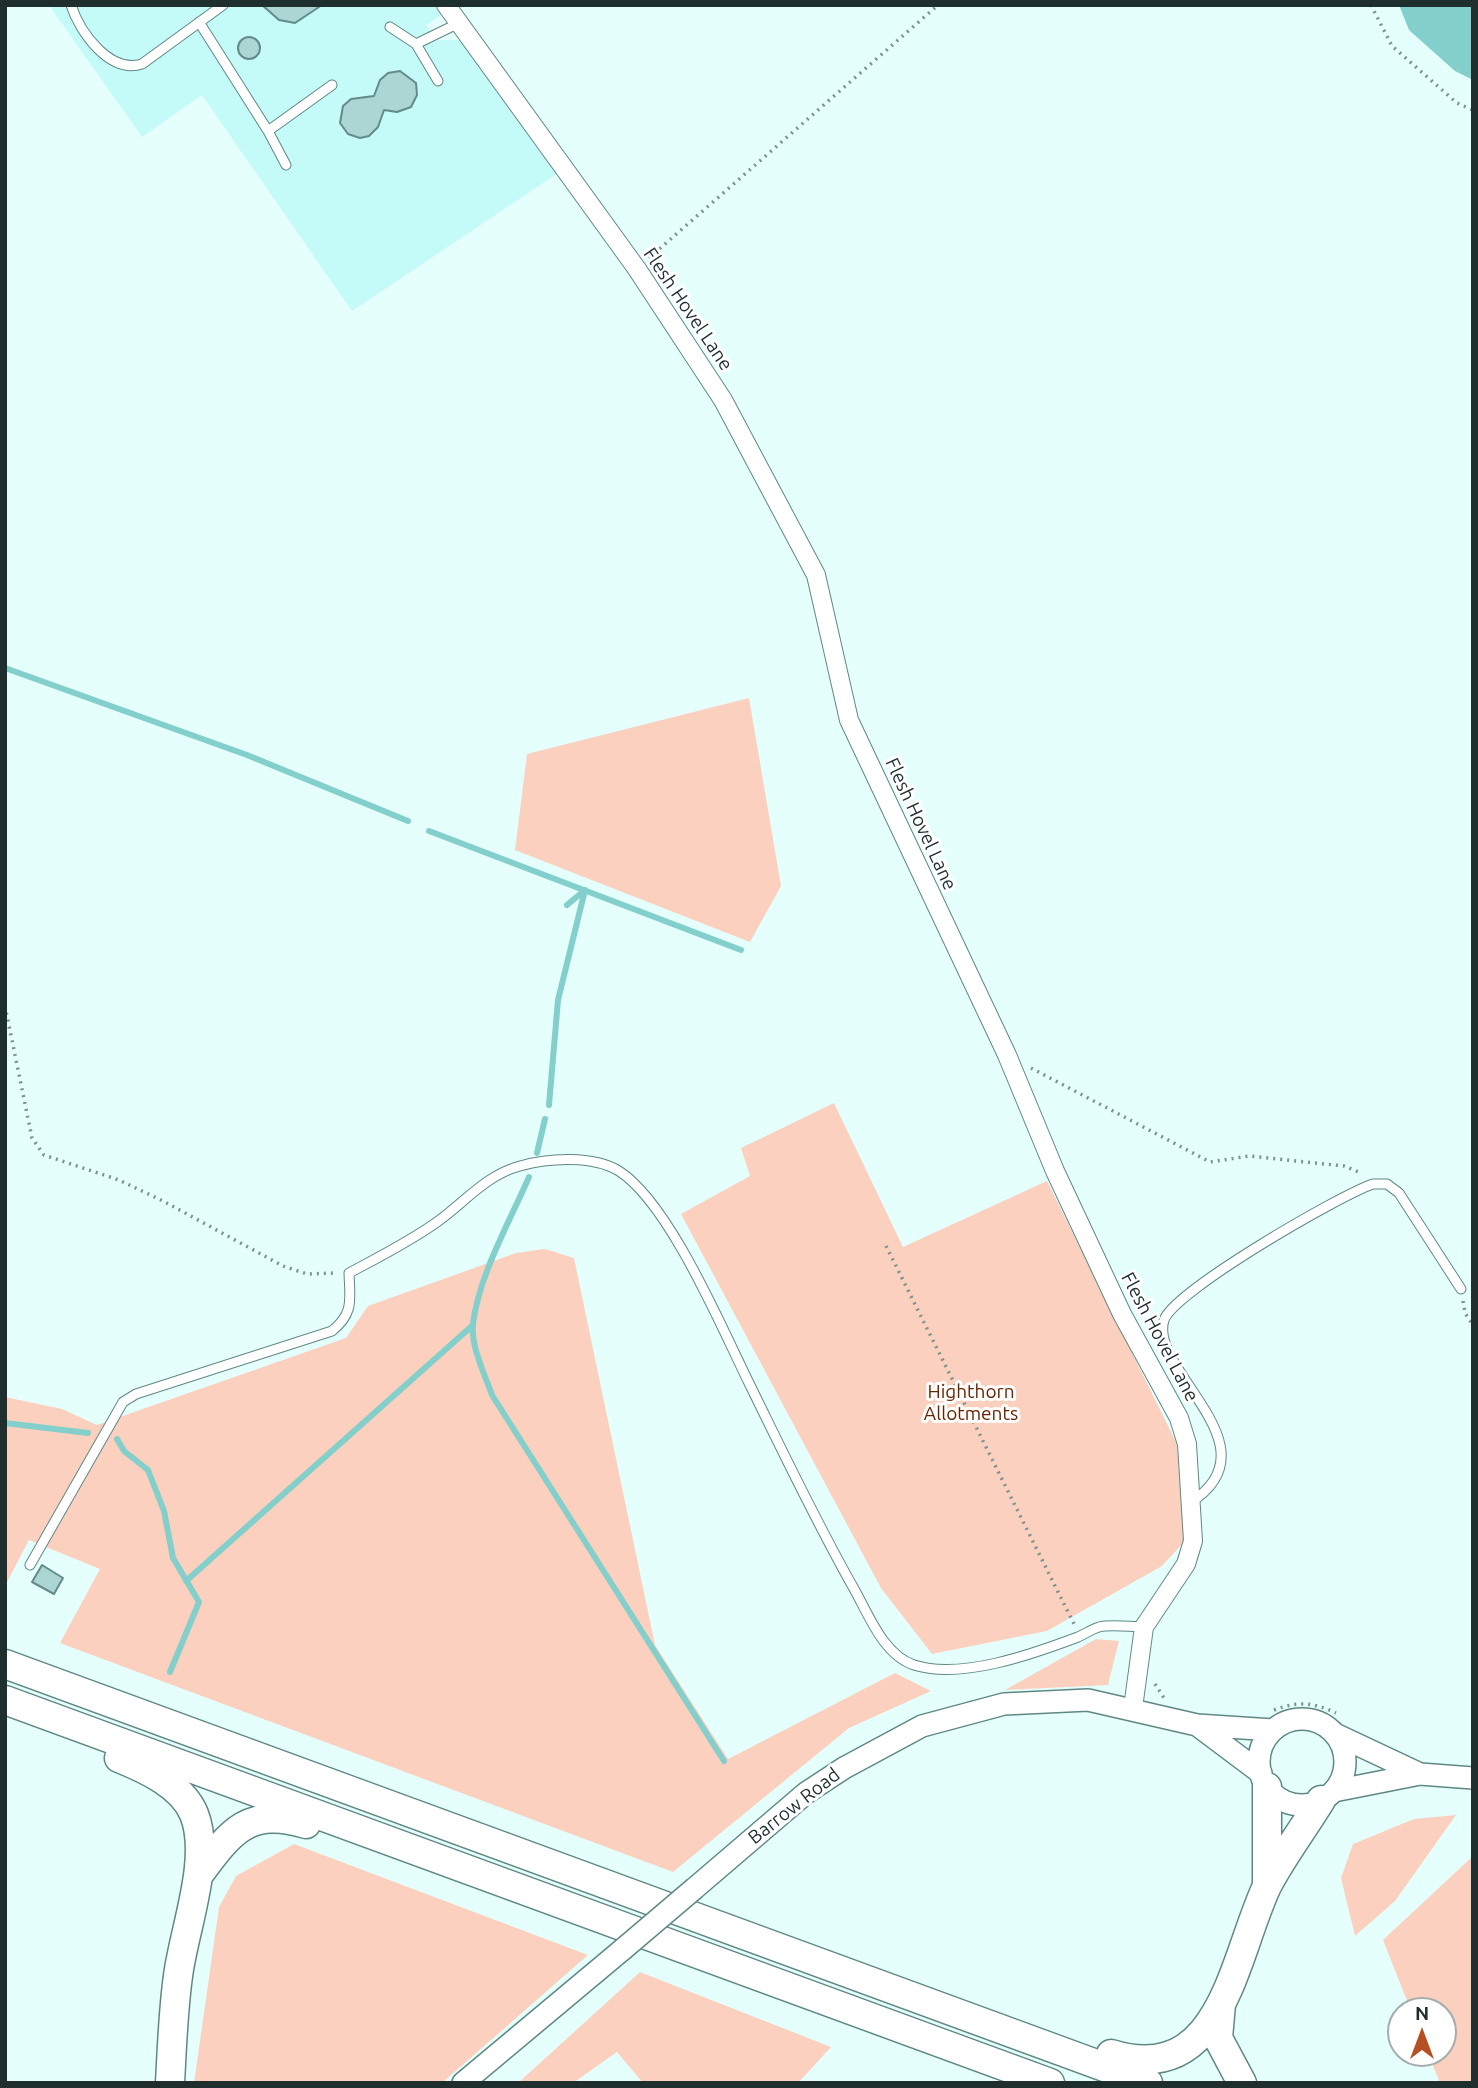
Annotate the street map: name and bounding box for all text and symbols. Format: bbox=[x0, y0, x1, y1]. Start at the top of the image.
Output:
street label: Flesh Hovel Lane bbox=[639, 243, 737, 375]
street label: Flesh Hovel Lane bbox=[880, 754, 962, 894]
street label: Flesh Hovel Lane bbox=[1116, 1268, 1204, 1406]
park label: Highthorn Allotments bbox=[924, 1381, 1018, 1425]
street label: Barrow Road bbox=[744, 1763, 844, 1849]
north arrow bbox=[1387, 1997, 1457, 2067]
text: N bbox=[1415, 2002, 1429, 2024]

